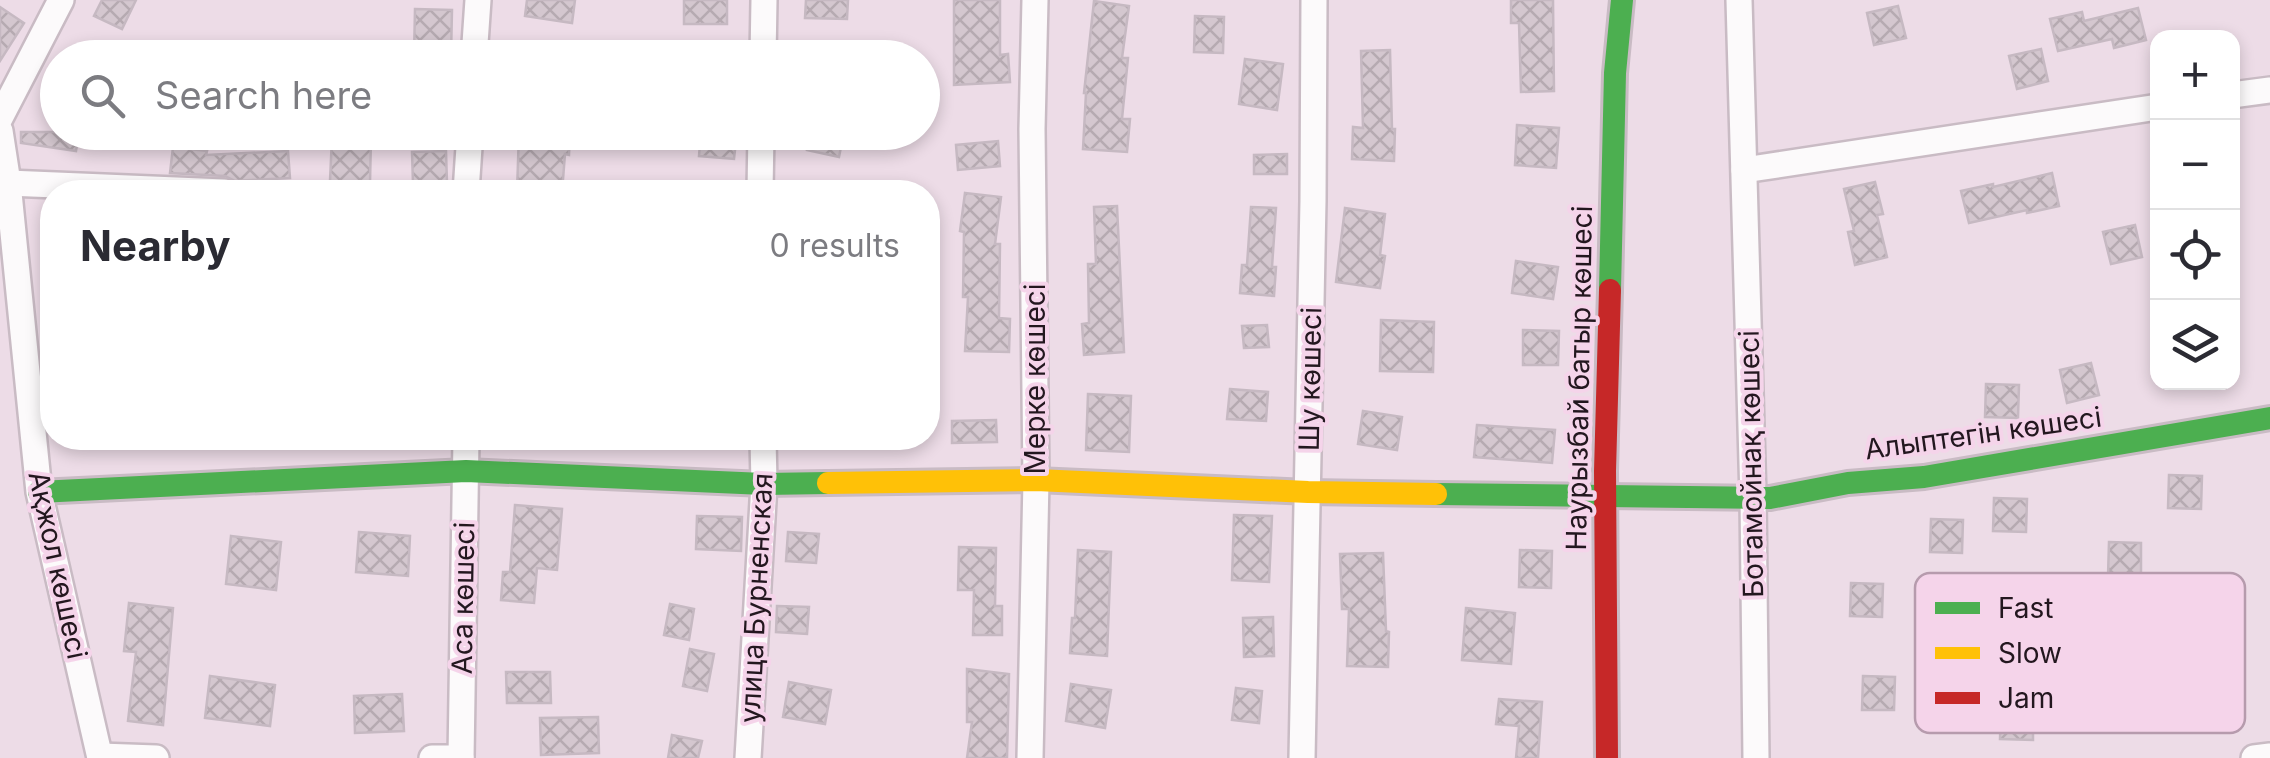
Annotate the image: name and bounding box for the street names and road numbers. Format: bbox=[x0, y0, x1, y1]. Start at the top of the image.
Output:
street label: Наурызбай батыр көшесі bbox=[1559, 205, 1599, 551]
street label: Мерке көшесі bbox=[1018, 284, 1052, 474]
street label: Шу көшесі bbox=[1292, 307, 1328, 451]
street label: Ботамойнақ көшесі bbox=[1732, 330, 1770, 598]
street label: Алыптегін көшесі bbox=[1862, 400, 2104, 466]
street label: Ақжол көшесі bbox=[21, 468, 95, 662]
street label: улица Бурненская bbox=[732, 472, 780, 724]
street label: Аса көшесі bbox=[445, 521, 481, 675]

